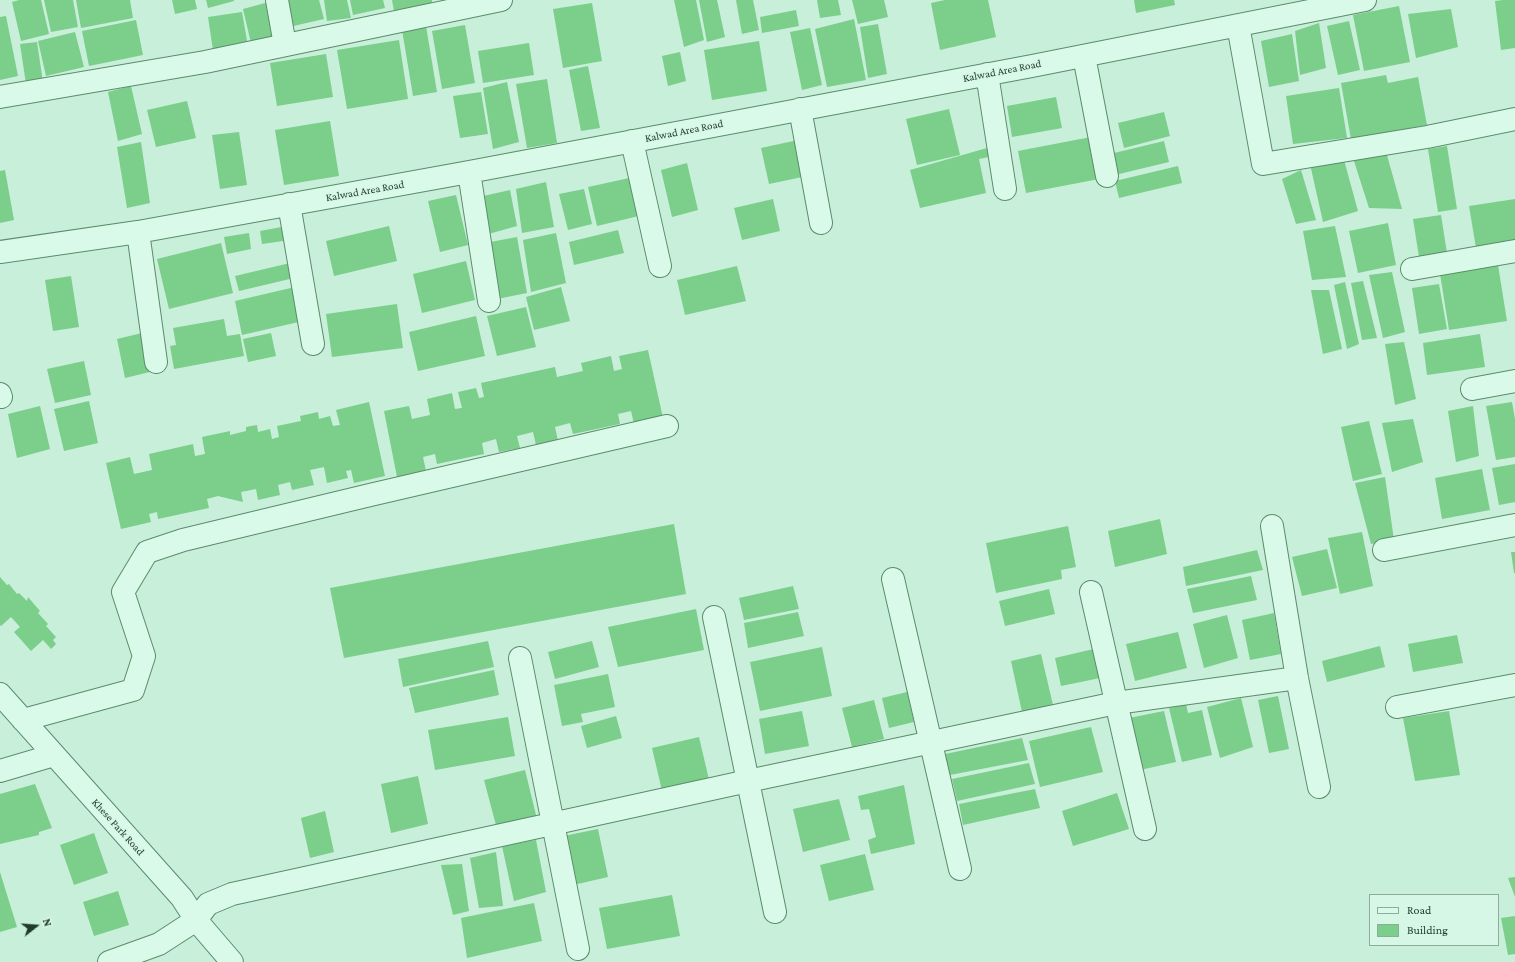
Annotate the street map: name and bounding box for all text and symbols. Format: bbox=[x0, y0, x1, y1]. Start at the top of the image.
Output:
street label: Kalwad Area Road bbox=[962, 57, 1042, 85]
street label: Kalwad Area Road bbox=[644, 117, 724, 145]
street label: Kalwad Area Road bbox=[325, 178, 405, 204]
street label: Khese Park Road bbox=[89, 796, 147, 858]
legend bbox=[1369, 894, 1499, 946]
text: Road bbox=[1407, 903, 1431, 917]
north arrow bbox=[16, 906, 56, 946]
text: N bbox=[41, 917, 54, 928]
text: Building bbox=[1407, 923, 1448, 937]

